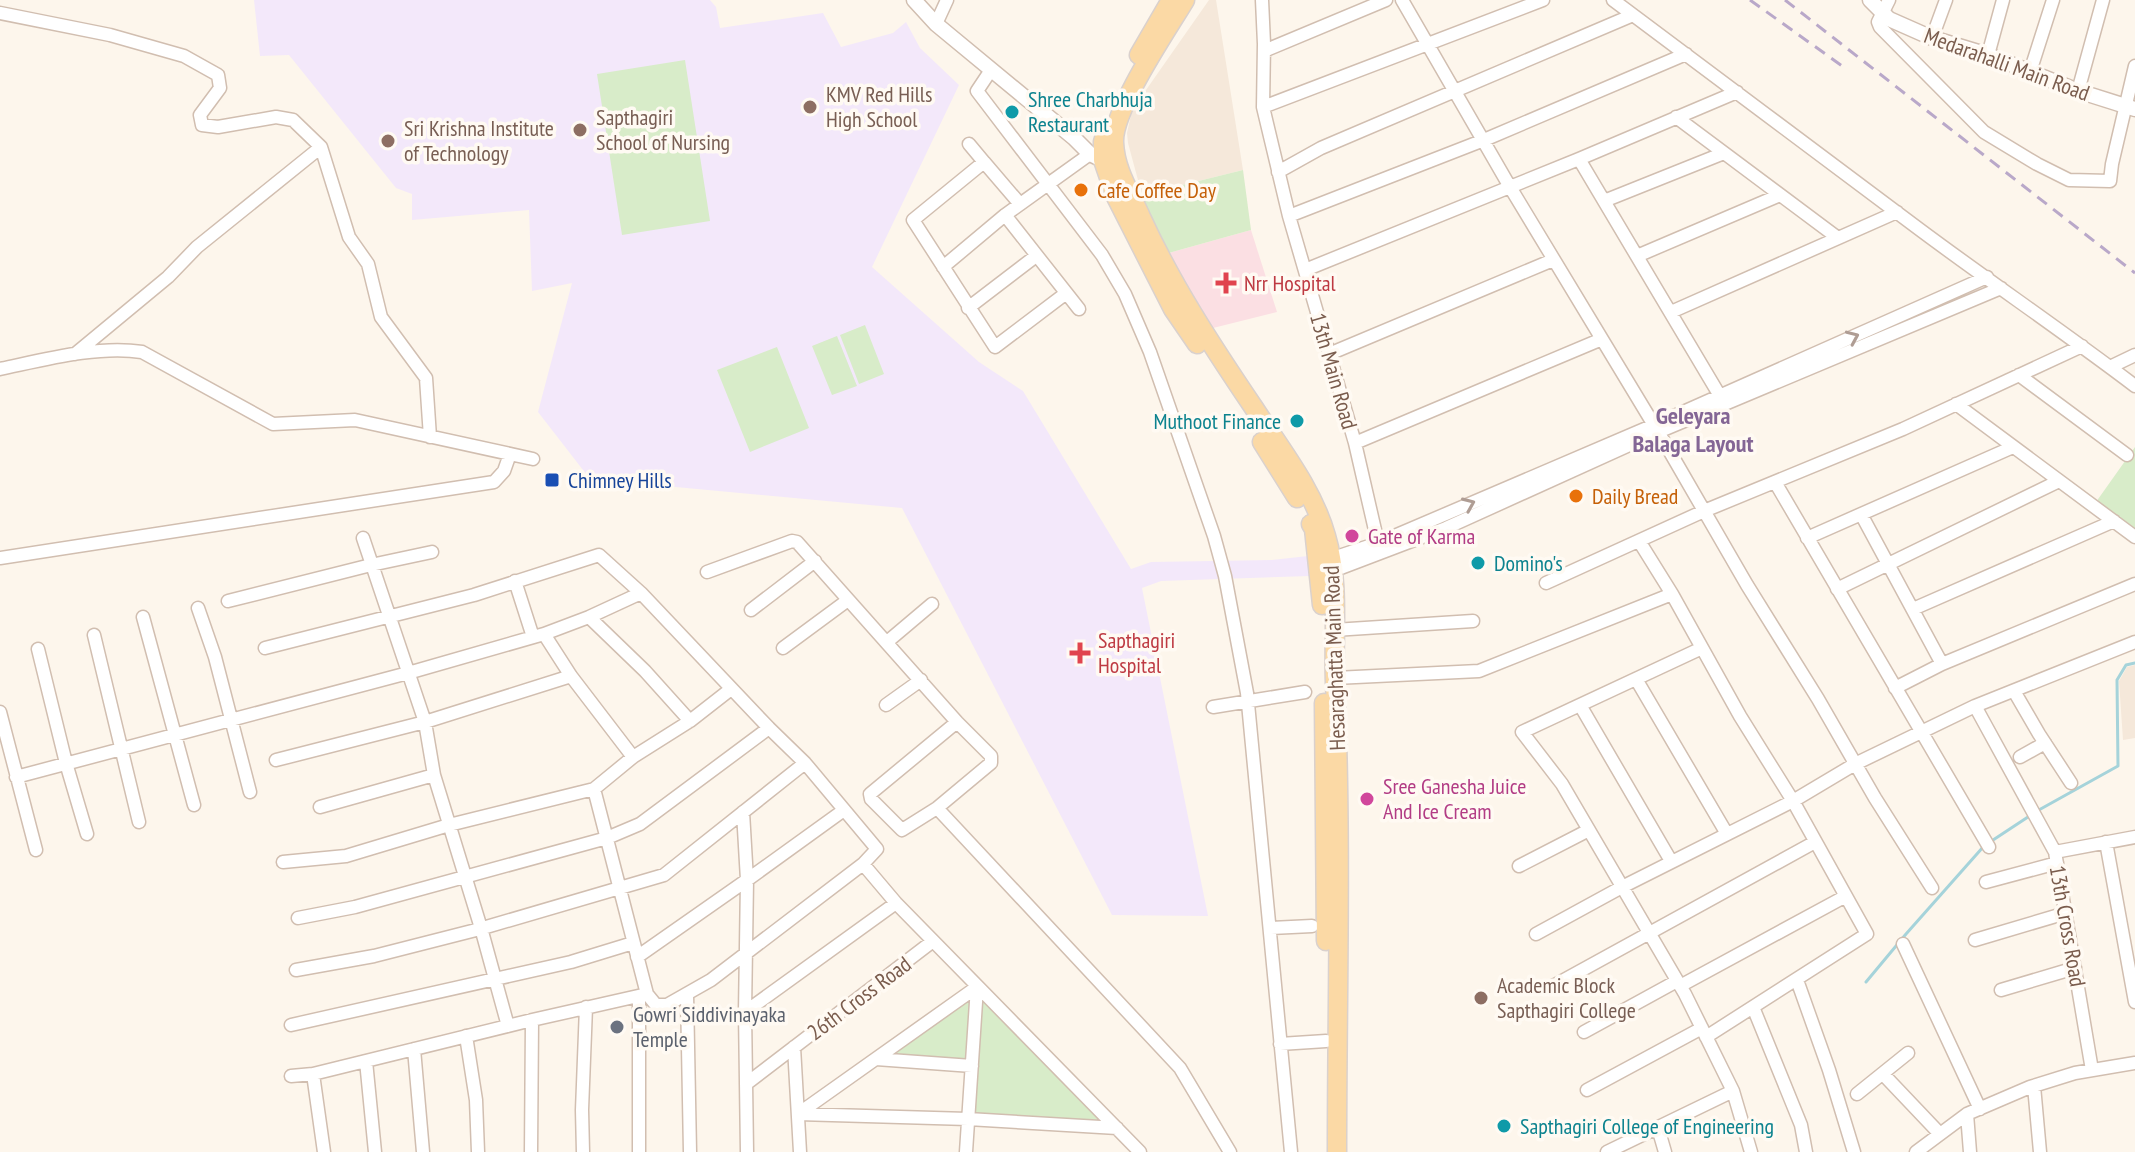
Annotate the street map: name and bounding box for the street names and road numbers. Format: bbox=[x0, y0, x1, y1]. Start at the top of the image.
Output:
street label: Medarahalli Main Road bbox=[1921, 21, 2093, 107]
street label: 13th Main Road bbox=[1304, 310, 1364, 432]
street label: Hesaraghatta Main Road bbox=[1317, 565, 1351, 751]
street label: 13th Cross Road bbox=[2044, 863, 2092, 989]
street label: 26th Cross Road bbox=[802, 950, 916, 1046]

